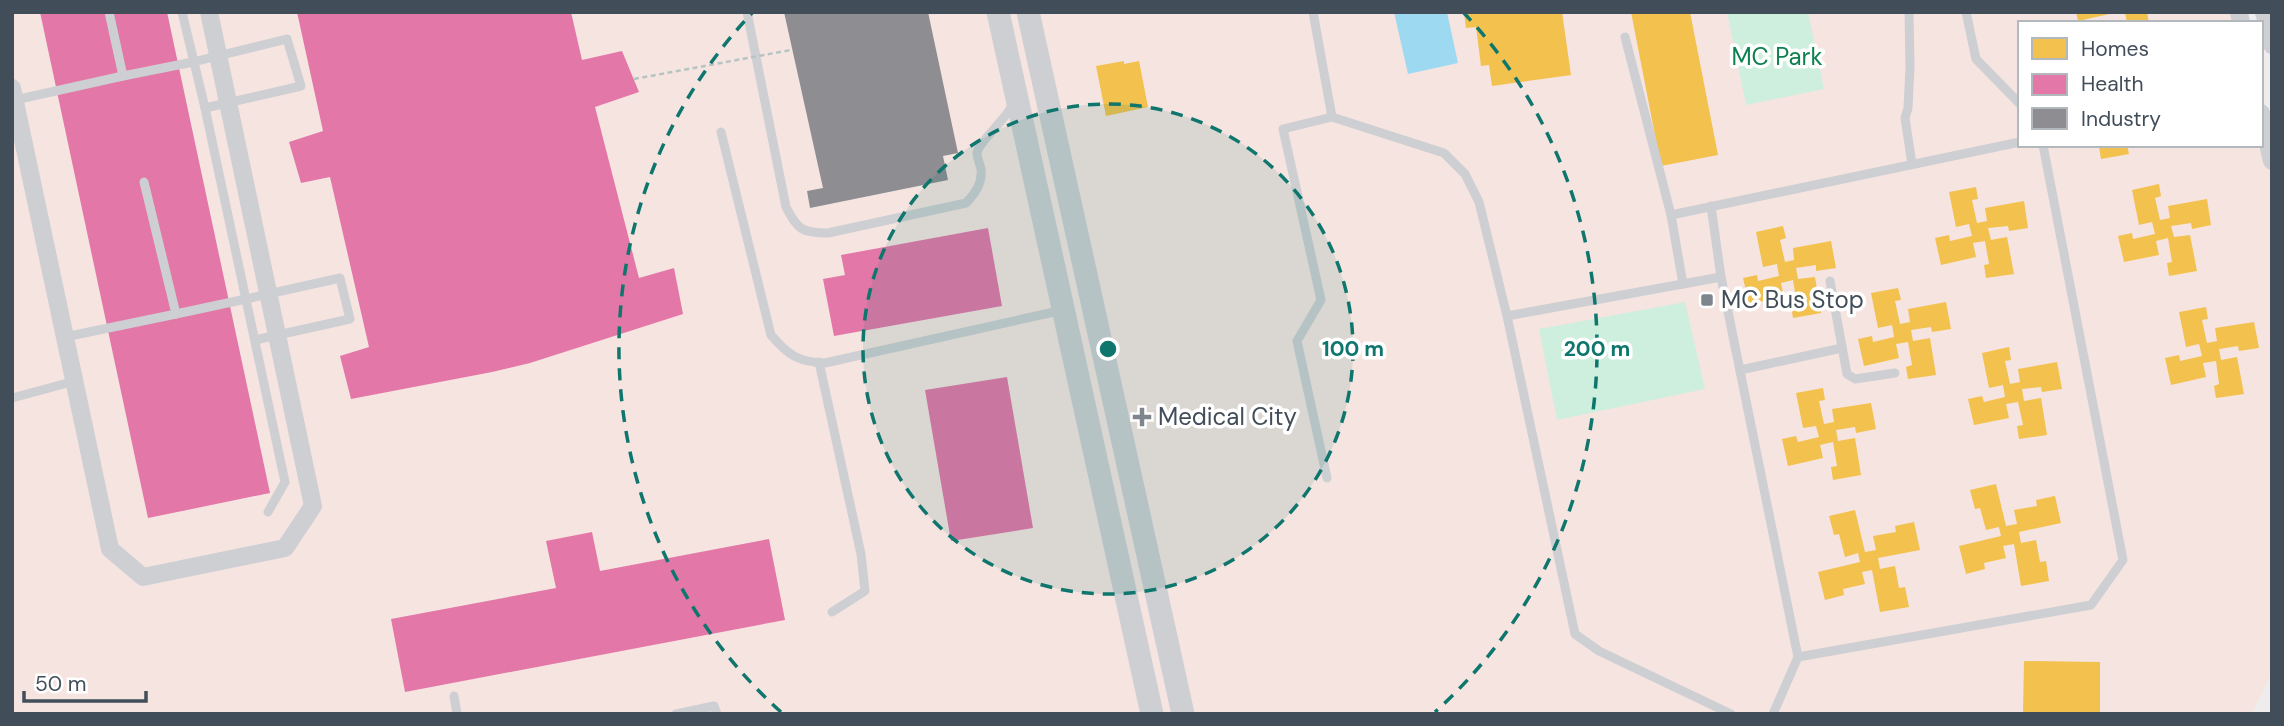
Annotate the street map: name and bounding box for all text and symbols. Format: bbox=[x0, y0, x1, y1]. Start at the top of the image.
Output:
legend bbox=[2018, 21, 2263, 147]
text: Homes bbox=[2081, 35, 2149, 63]
park label: MC Park bbox=[1731, 41, 1823, 72]
text: Health bbox=[2081, 70, 2144, 98]
text: Industry bbox=[2081, 105, 2161, 133]
place label: MC Bus Stop bbox=[1721, 284, 1864, 315]
marker: MC Bus Stop bbox=[1699, 292, 1715, 308]
text: 100 m bbox=[1322, 335, 1384, 363]
text: 200 m bbox=[1564, 335, 1630, 363]
centre of rings bbox=[1096, 337, 1120, 361]
place label: Medical City bbox=[1158, 401, 1297, 432]
marker: Medical City bbox=[1132, 407, 1152, 427]
scale bar bbox=[24, 660, 147, 704]
text: 50 m bbox=[35, 670, 86, 698]

